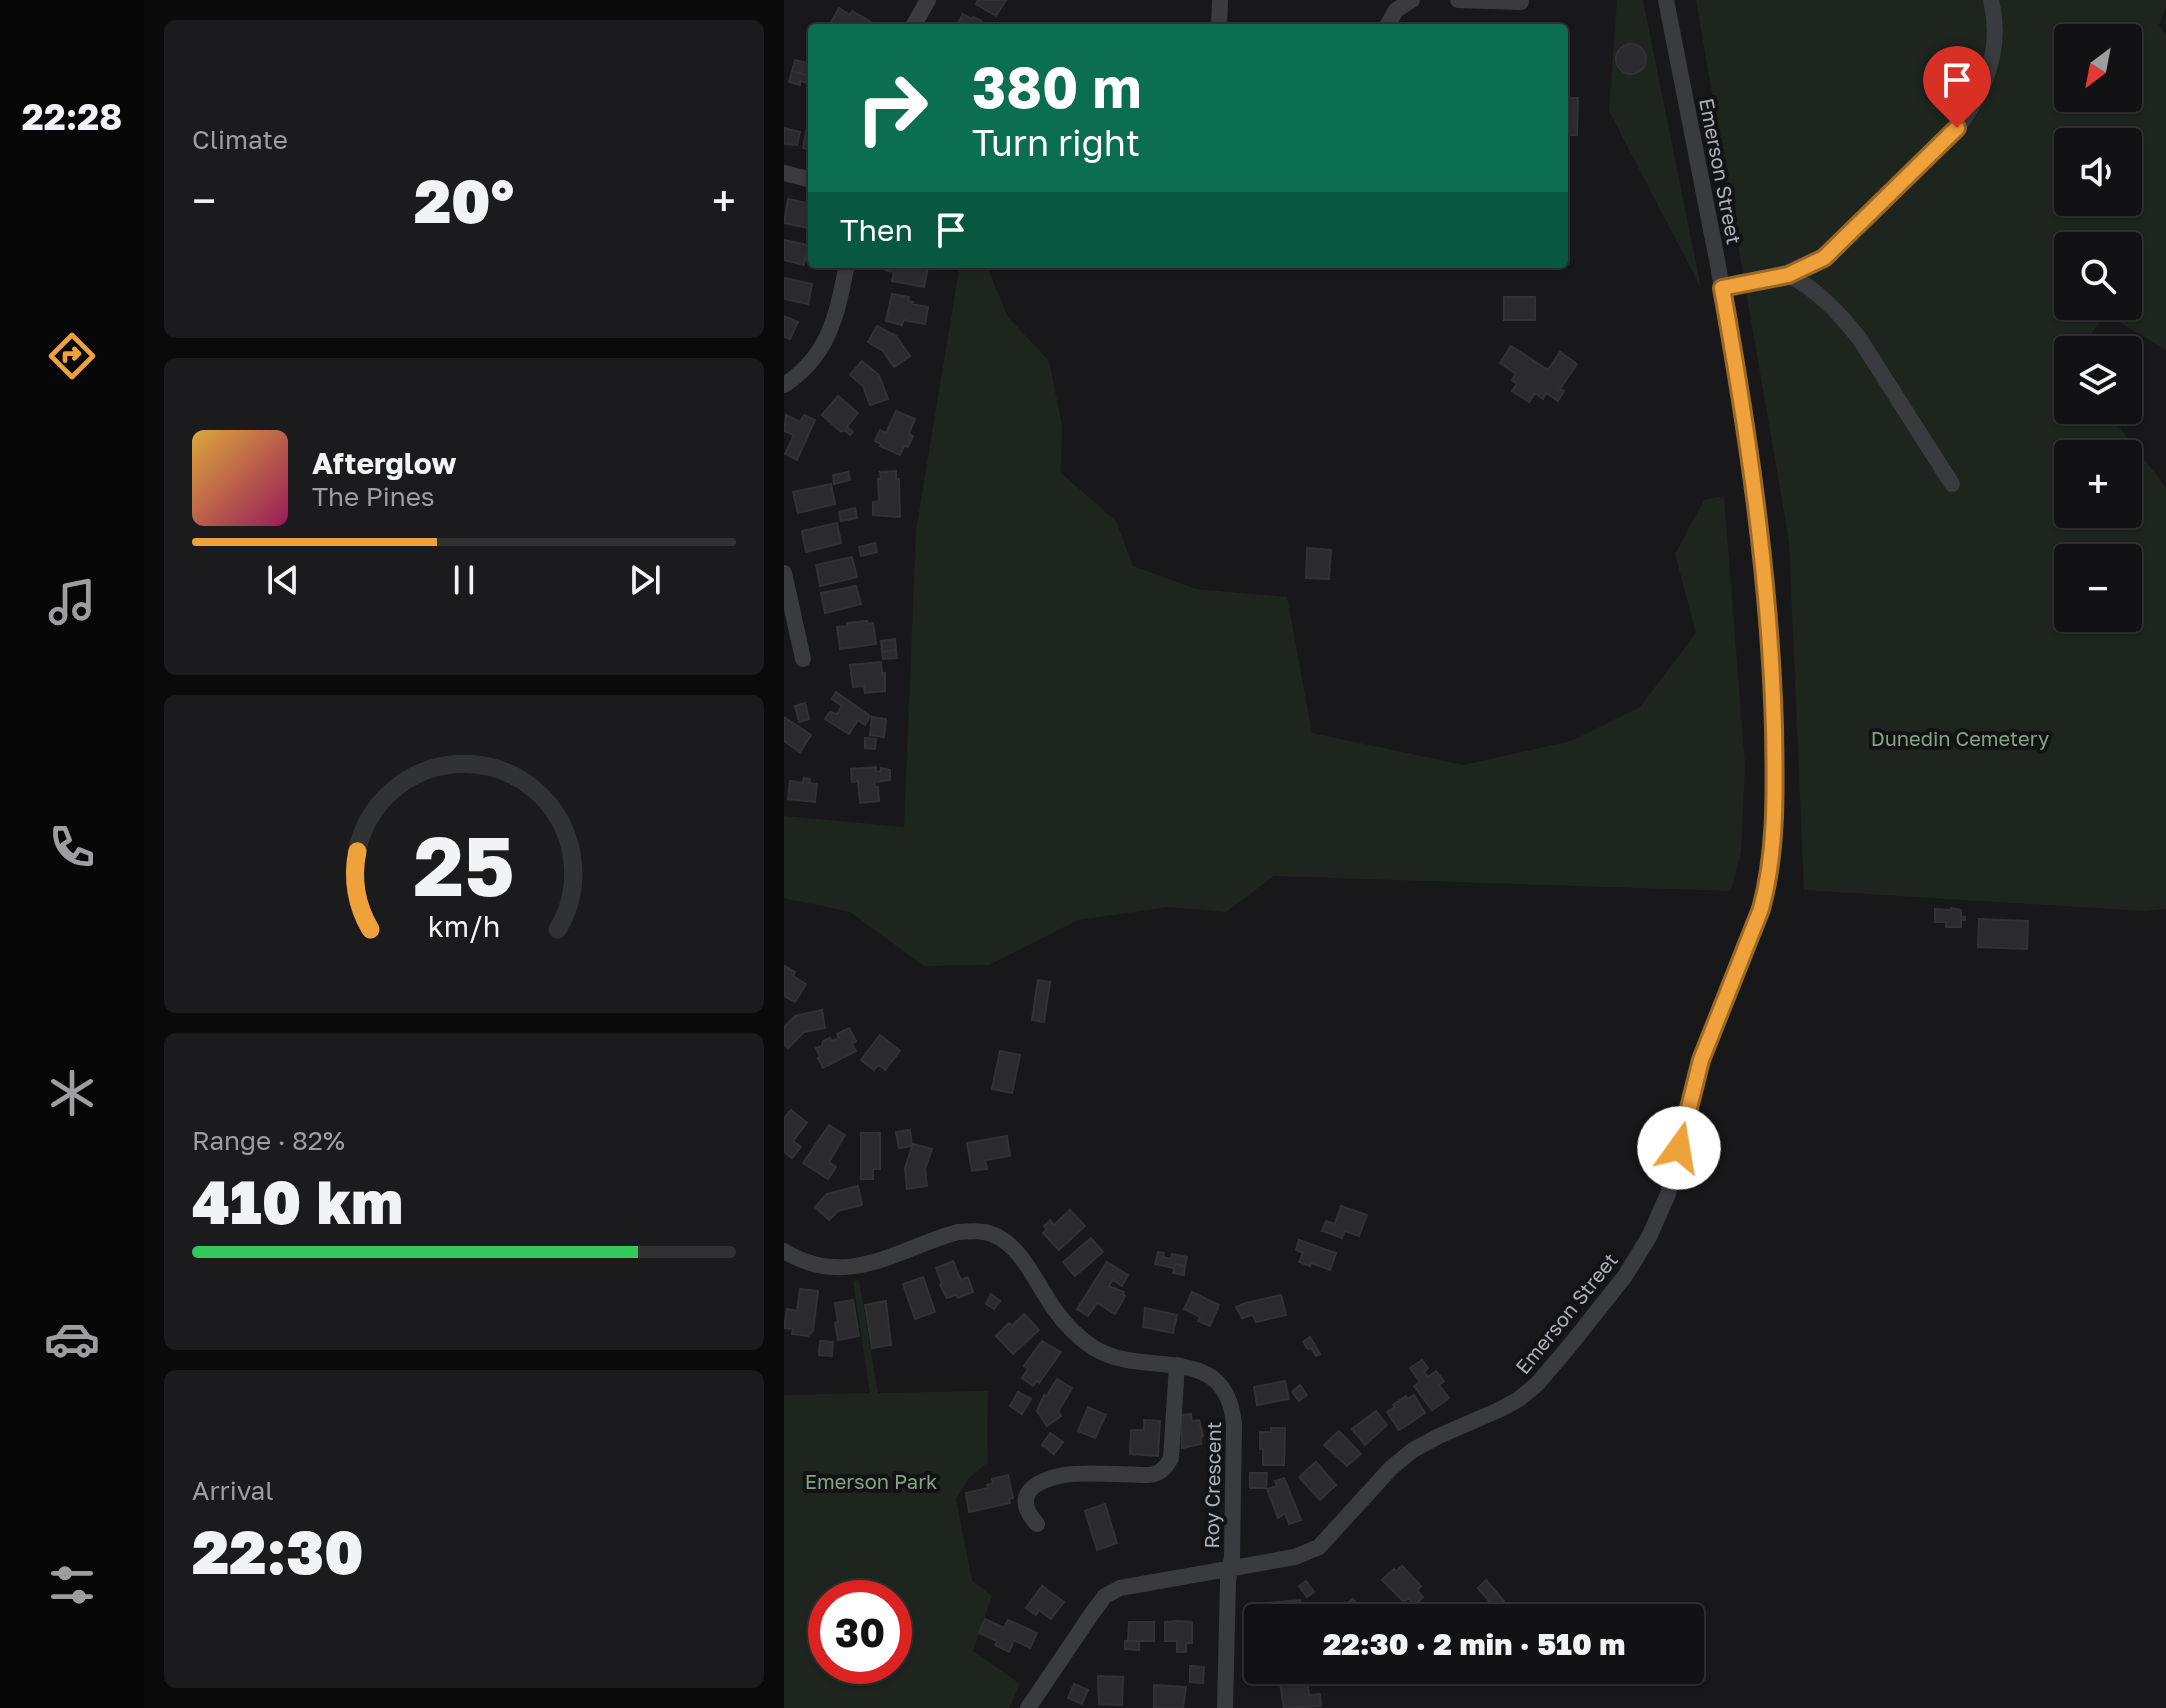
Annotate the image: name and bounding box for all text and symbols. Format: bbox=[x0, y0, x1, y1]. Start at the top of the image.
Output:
north arrow bbox=[2054, 24, 2142, 112]
map controls bbox=[2054, 24, 2142, 632]
pin bbox=[1923, 46, 1991, 128]
text: 380 m bbox=[972, 53, 1141, 120]
icon: right bbox=[840, 56, 944, 160]
icon: arrive bbox=[1935, 58, 1979, 102]
text: 22:28 bbox=[22, 95, 122, 138]
street label: Emerson Street bbox=[1695, 96, 1747, 246]
text: Turn right bbox=[972, 121, 1140, 164]
text: Climate bbox=[192, 124, 288, 155]
button: sound bbox=[2054, 128, 2142, 216]
text: 20° bbox=[414, 164, 514, 236]
text: − bbox=[192, 174, 216, 227]
text: + bbox=[712, 174, 736, 227]
icon: arrive bbox=[929, 208, 973, 252]
text: Then bbox=[840, 212, 913, 248]
button: search bbox=[2054, 232, 2142, 320]
icon: directions bbox=[44, 328, 100, 384]
button: layers bbox=[2054, 336, 2142, 424]
button: + bbox=[2054, 440, 2142, 528]
text: Afterglow bbox=[312, 445, 456, 481]
text: The Pines bbox=[312, 481, 435, 512]
button: − bbox=[2054, 544, 2142, 632]
icon: previous bbox=[261, 558, 305, 602]
icon: pause bbox=[442, 558, 486, 602]
icon: next bbox=[623, 558, 667, 602]
icon: music bbox=[44, 574, 100, 630]
park label: Dunedin Cemetery bbox=[1871, 726, 2049, 750]
text: 25 bbox=[413, 814, 515, 914]
icon: phone bbox=[44, 819, 100, 875]
text: km/h bbox=[428, 909, 500, 943]
icon: climate bbox=[44, 1065, 100, 1121]
position arrow bbox=[1637, 1106, 1721, 1190]
text: Range · 82% bbox=[192, 1125, 345, 1156]
text: 410 km bbox=[192, 1165, 403, 1237]
street label: Emerson Street bbox=[1510, 1248, 1622, 1378]
icon: car bbox=[44, 1311, 100, 1367]
street label: Roy Crescent bbox=[1199, 1421, 1225, 1549]
park label: Emerson Park bbox=[805, 1469, 937, 1493]
text: Arrival bbox=[192, 1475, 273, 1506]
text: 22:30 bbox=[192, 1515, 364, 1587]
icon: filters bbox=[44, 1557, 100, 1613]
speed limit sign: 30 bbox=[808, 1580, 912, 1684]
text: 22:30 · 2 min · 510 m bbox=[1323, 1626, 1625, 1662]

